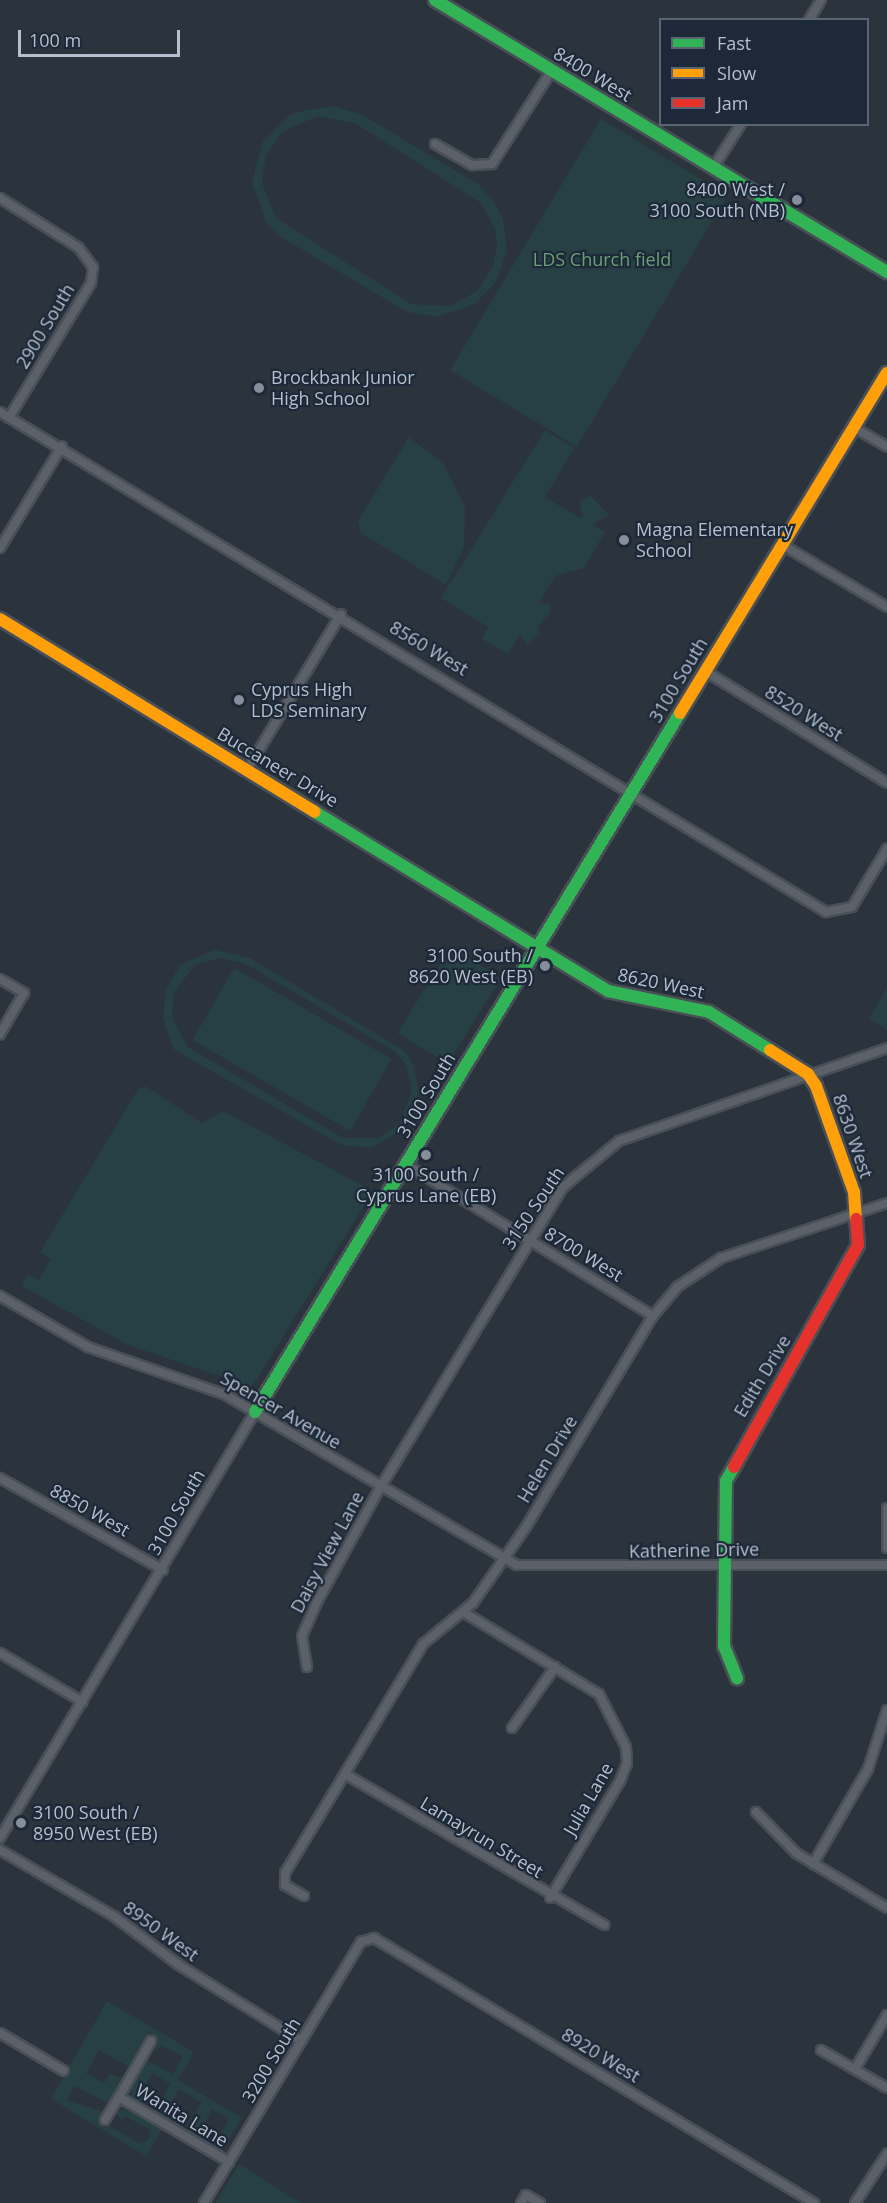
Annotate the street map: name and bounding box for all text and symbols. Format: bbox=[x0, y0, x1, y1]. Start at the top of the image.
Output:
scale bar bbox=[21, 18, 183, 56]
legend bbox=[659, 18, 869, 126]
text: 100 m bbox=[29, 28, 81, 52]
text: Fast bbox=[717, 31, 751, 55]
street label: 8400 West bbox=[550, 42, 636, 106]
text: Slow bbox=[717, 61, 756, 85]
text: Jam bbox=[717, 91, 749, 115]
place label: 8400 West / 3100 South (NB) bbox=[649, 179, 785, 222]
marker: 8400 West / 3100 South (NB) bbox=[790, 193, 804, 207]
park label: LDS Church field bbox=[533, 248, 671, 270]
street label: 2900 South bbox=[11, 280, 79, 372]
place label: Brockbank Junior High School bbox=[271, 367, 415, 410]
marker: Brockbank Junior High School bbox=[252, 381, 266, 395]
place label: Magna Elementary School bbox=[636, 519, 793, 562]
marker: Magna Elementary School bbox=[617, 533, 631, 547]
street label: 8560 West bbox=[386, 616, 472, 680]
street label: 3100 South bbox=[644, 634, 712, 726]
place label: Cyprus High LDS Seminary bbox=[251, 679, 367, 722]
street label: 8520 West bbox=[761, 681, 847, 745]
marker: Cyprus High LDS Seminary bbox=[232, 693, 246, 707]
street label: Buccaneer Drive bbox=[214, 722, 342, 812]
place label: 3100 South / 8620 West (EB) bbox=[409, 945, 533, 988]
marker: 3100 South / 8620 West (EB) bbox=[538, 959, 552, 973]
street label: 8620 West bbox=[616, 963, 706, 1003]
street label: 3100 South bbox=[392, 1049, 460, 1141]
street label: 8630 West bbox=[829, 1091, 877, 1181]
marker: 3100 South / Cyprus Lane (EB) bbox=[419, 1148, 433, 1162]
street label: 3150 South bbox=[497, 1163, 569, 1253]
place label: 3100 South / Cyprus Lane (EB) bbox=[356, 1164, 496, 1206]
street label: 8700 West bbox=[541, 1222, 627, 1286]
street label: Edith Drive bbox=[729, 1331, 795, 1421]
street label: Spencer Avenue bbox=[217, 1367, 345, 1453]
street label: Helen Drive bbox=[513, 1412, 581, 1506]
street label: 3100 South bbox=[143, 1465, 209, 1559]
street label: 8850 West bbox=[46, 1479, 134, 1541]
street label: Daisy View Lane bbox=[286, 1488, 368, 1616]
street label: Katherine Drive bbox=[629, 1538, 759, 1562]
street label: Julia Lane bbox=[559, 1759, 617, 1839]
street label: Lamayrun Street bbox=[417, 1792, 547, 1882]
place label: 3100 South / 8950 West (EB) bbox=[33, 1802, 157, 1844]
marker: 3100 South / 8950 West (EB) bbox=[14, 1816, 28, 1830]
street label: 8950 West bbox=[119, 1897, 203, 1965]
street label: 3200 South bbox=[237, 2014, 305, 2106]
street label: 8920 West bbox=[558, 2023, 644, 2087]
street label: Wanita Lane bbox=[132, 2079, 232, 2151]

